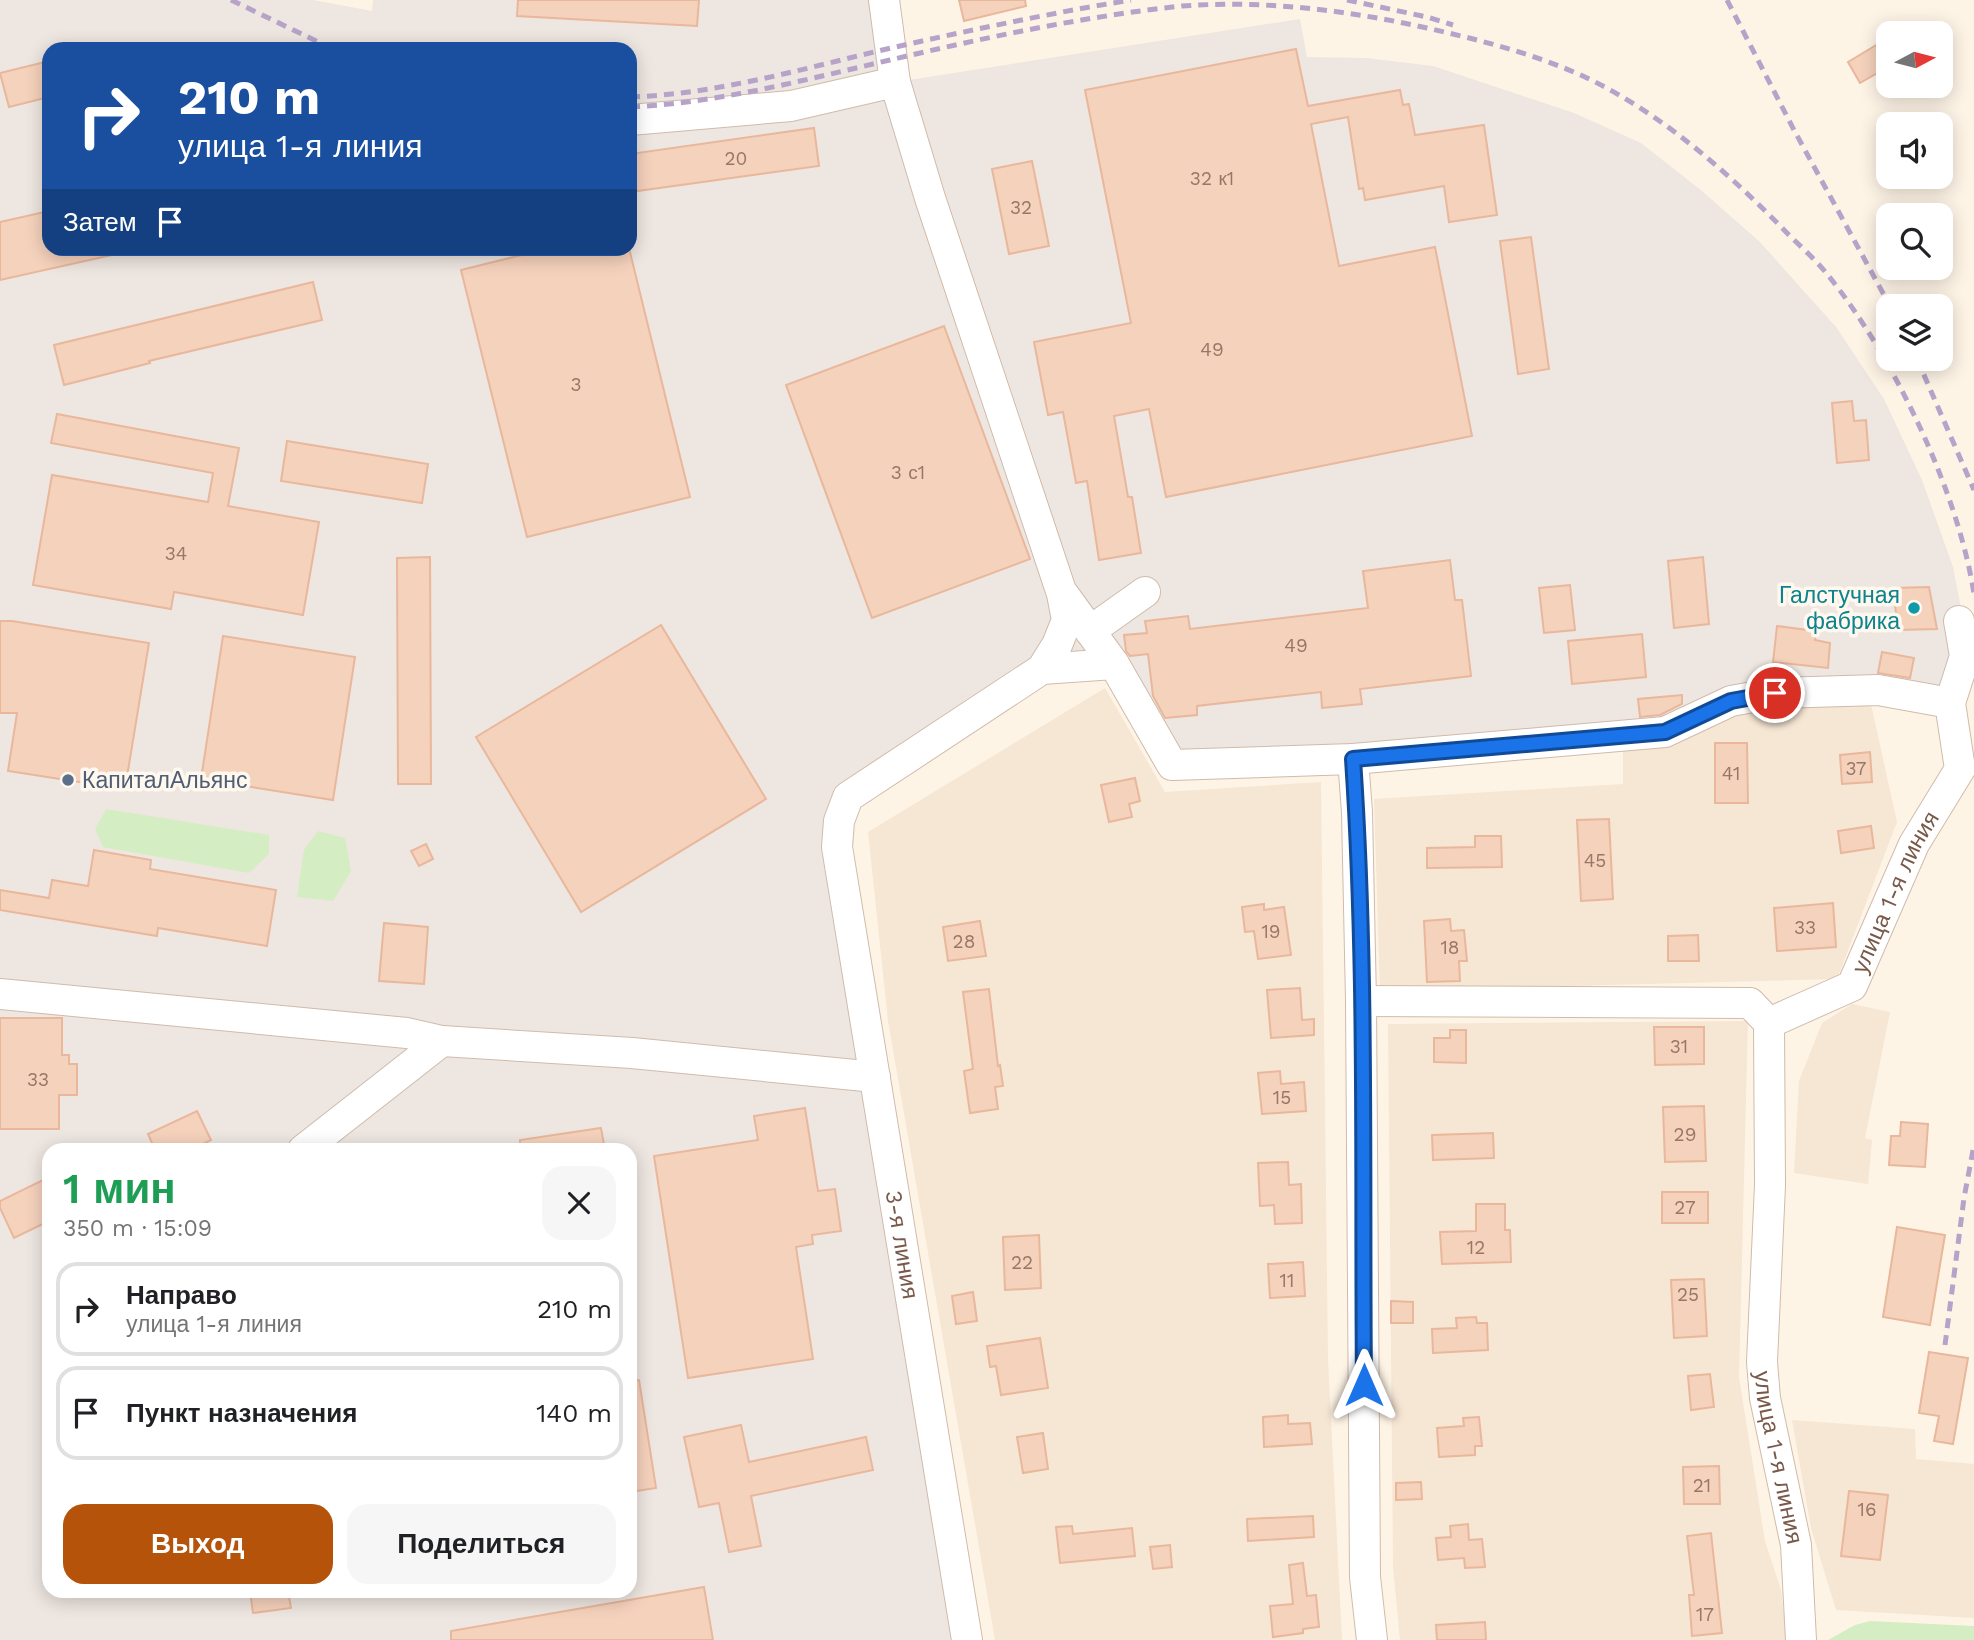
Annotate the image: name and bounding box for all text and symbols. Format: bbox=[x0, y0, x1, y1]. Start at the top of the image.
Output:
north arrow bbox=[1876, 21, 1953, 98]
map controls bbox=[1876, 21, 1953, 371]
text: 210 m bbox=[178, 68, 320, 126]
icon: right bbox=[63, 70, 154, 161]
button: sound bbox=[1876, 112, 1953, 189]
text: улица 1-я линия bbox=[178, 127, 423, 165]
house number: 20 bbox=[725, 147, 747, 170]
house number: 32 к1 bbox=[1190, 167, 1234, 190]
house number: 32 bbox=[1010, 196, 1032, 219]
icon: arrive bbox=[151, 203, 189, 241]
button: search bbox=[1876, 203, 1953, 280]
text: Затем bbox=[63, 207, 137, 237]
button: layers bbox=[1876, 294, 1953, 371]
house number: 49 bbox=[1200, 338, 1224, 361]
house number: 3 bbox=[570, 373, 582, 396]
house number: 3 с1 bbox=[891, 461, 925, 484]
house number: 34 bbox=[165, 542, 187, 565]
place label: Галстучная фабрика bbox=[1779, 582, 1900, 635]
marker: Галстучная фабрика bbox=[1906, 600, 1922, 616]
house number: 49 bbox=[1284, 634, 1308, 657]
pin bbox=[1745, 663, 1805, 723]
icon: arrive bbox=[1756, 674, 1794, 712]
house number: 37 bbox=[1846, 757, 1866, 780]
house number: 41 bbox=[1722, 762, 1740, 785]
place label: КапиталАльянс bbox=[82, 767, 247, 794]
marker: КапиталАльянс bbox=[60, 772, 76, 788]
street label: улица 1-я линия bbox=[1846, 806, 1945, 978]
house number: 45 bbox=[1584, 849, 1606, 872]
house number: 33 bbox=[1794, 916, 1816, 939]
house number: 19 bbox=[1261, 920, 1281, 943]
house number: 28 bbox=[953, 930, 975, 953]
house number: 18 bbox=[1440, 936, 1460, 959]
house number: 31 bbox=[1670, 1035, 1688, 1058]
house number: 33 bbox=[27, 1068, 49, 1091]
house number: 15 bbox=[1273, 1086, 1291, 1109]
house number: 29 bbox=[1674, 1123, 1696, 1146]
text: 1 мин bbox=[63, 1164, 176, 1213]
button: close bbox=[542, 1166, 616, 1240]
street label: 3-я линия bbox=[879, 1188, 924, 1301]
house number: 27 bbox=[1674, 1196, 1696, 1219]
text: 350 m · 15:09 bbox=[63, 1215, 212, 1242]
house number: 12 bbox=[1467, 1236, 1485, 1259]
house number: 22 bbox=[1011, 1251, 1033, 1274]
house number: 11 bbox=[1280, 1269, 1294, 1292]
text: Направо bbox=[126, 1280, 237, 1310]
house number: 25 bbox=[1677, 1283, 1699, 1306]
icon: right bbox=[67, 1290, 105, 1328]
text: 210 m bbox=[537, 1294, 612, 1324]
text: улица 1-я линия bbox=[126, 1311, 302, 1338]
position arrow bbox=[1327, 1348, 1401, 1422]
street label: улица 1-я линия bbox=[1749, 1370, 1808, 1546]
icon: arrive bbox=[67, 1394, 105, 1432]
text: Пункт назначения bbox=[126, 1398, 357, 1428]
text: 140 m bbox=[536, 1398, 612, 1428]
house number: 21 bbox=[1693, 1474, 1711, 1497]
house number: 16 bbox=[1858, 1498, 1876, 1521]
button: Выход bbox=[63, 1504, 333, 1584]
button: Поделиться bbox=[347, 1504, 616, 1584]
house number: 17 bbox=[1696, 1603, 1714, 1626]

